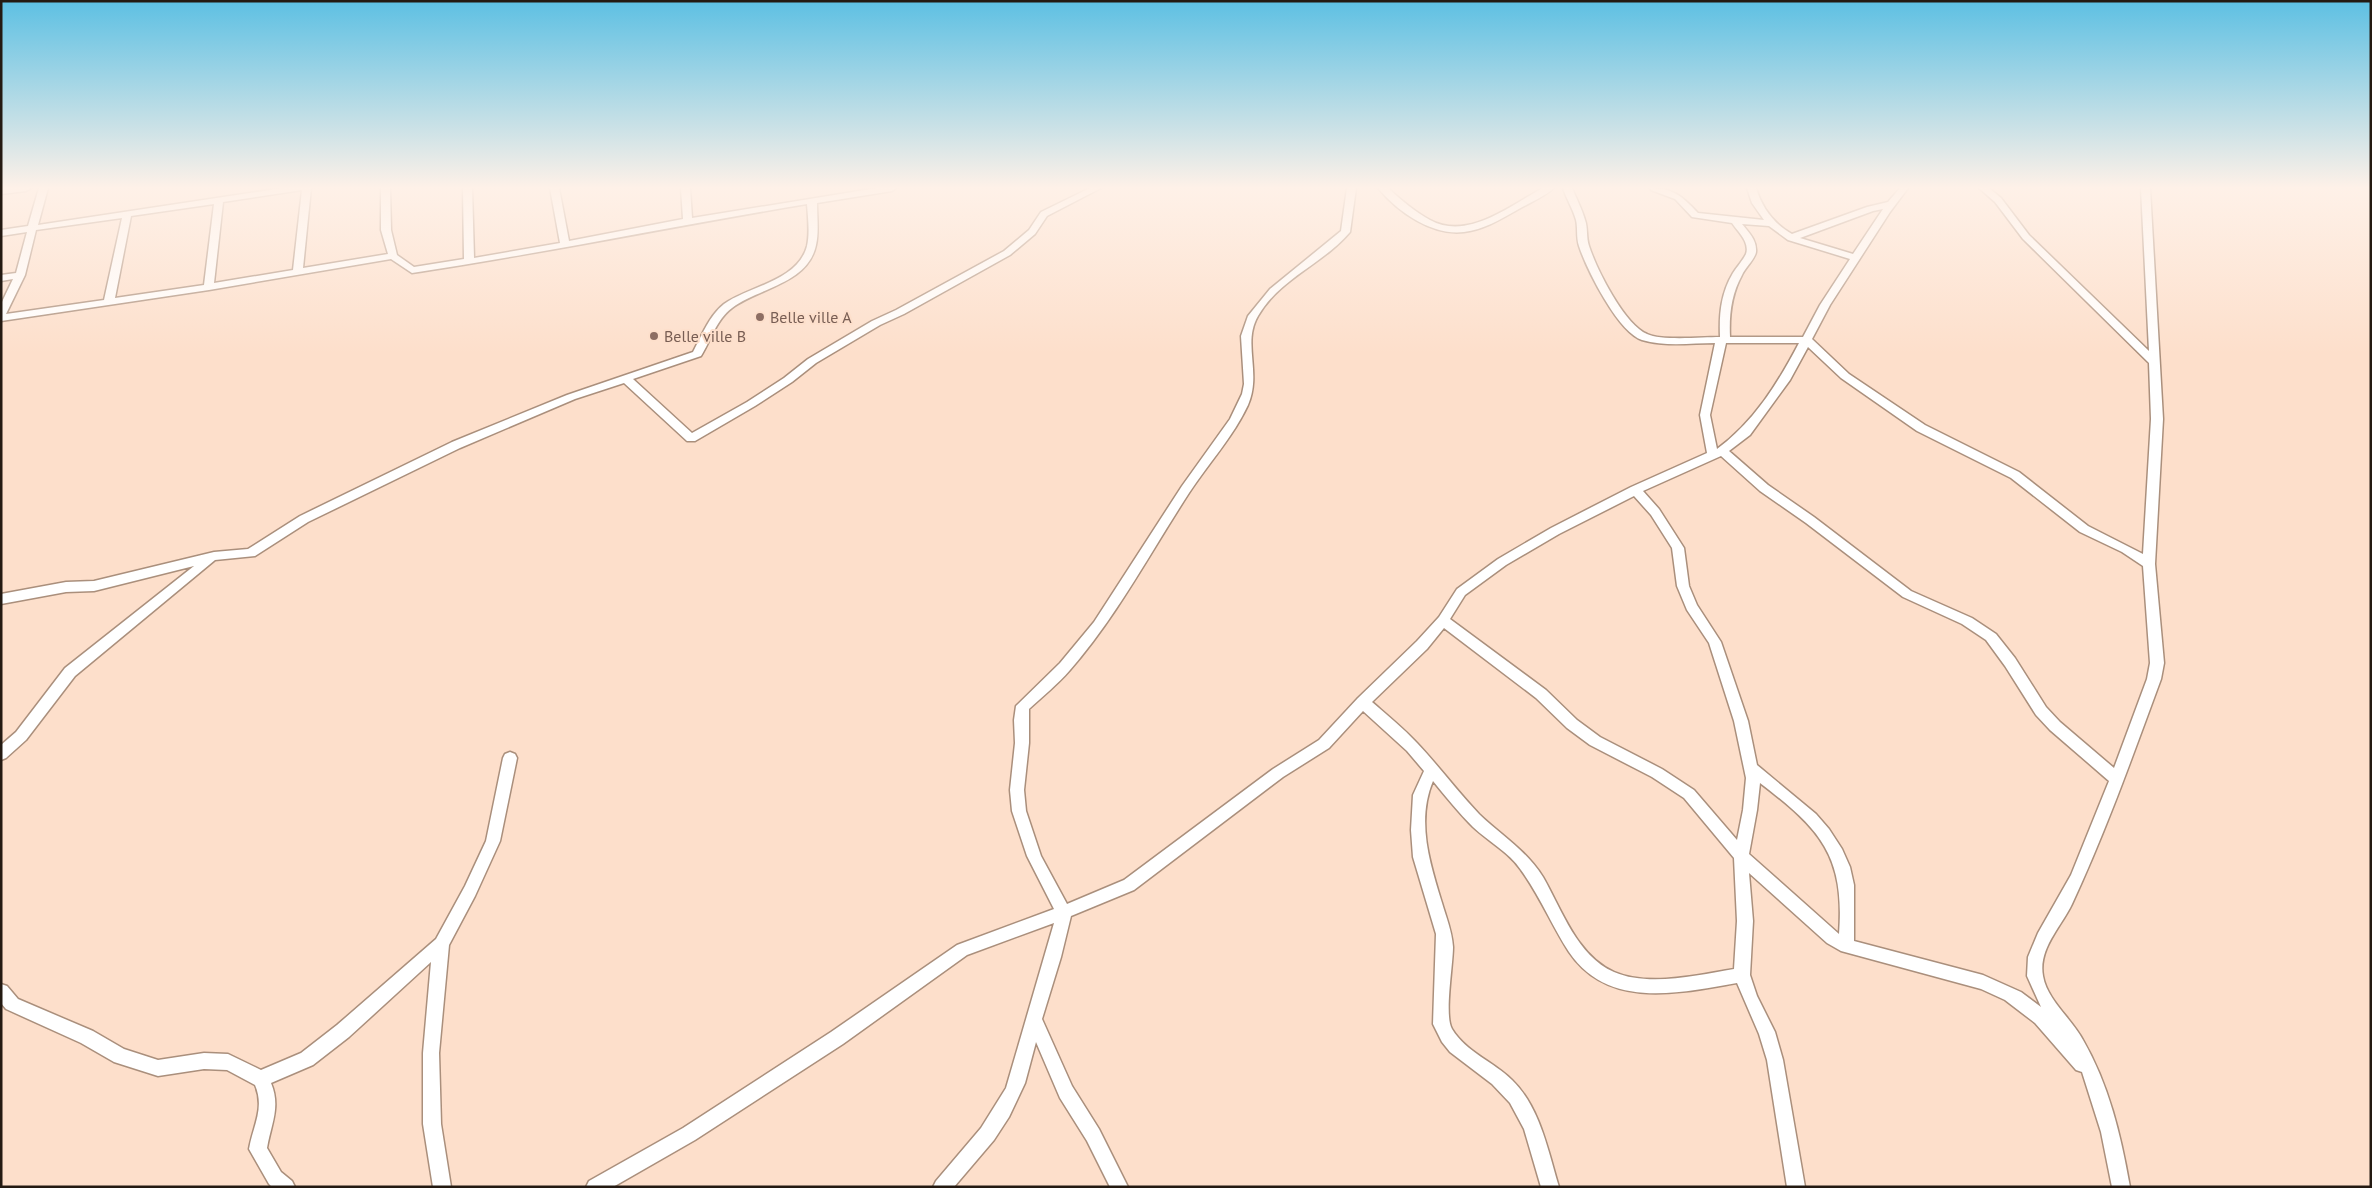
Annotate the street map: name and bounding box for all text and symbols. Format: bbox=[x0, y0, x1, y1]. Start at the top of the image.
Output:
place label: Belle ville A bbox=[770, 307, 852, 327]
marker: Belle ville A bbox=[754, 311, 766, 323]
place label: Belle ville B bbox=[664, 326, 746, 346]
marker: Belle ville B bbox=[648, 330, 660, 342]

